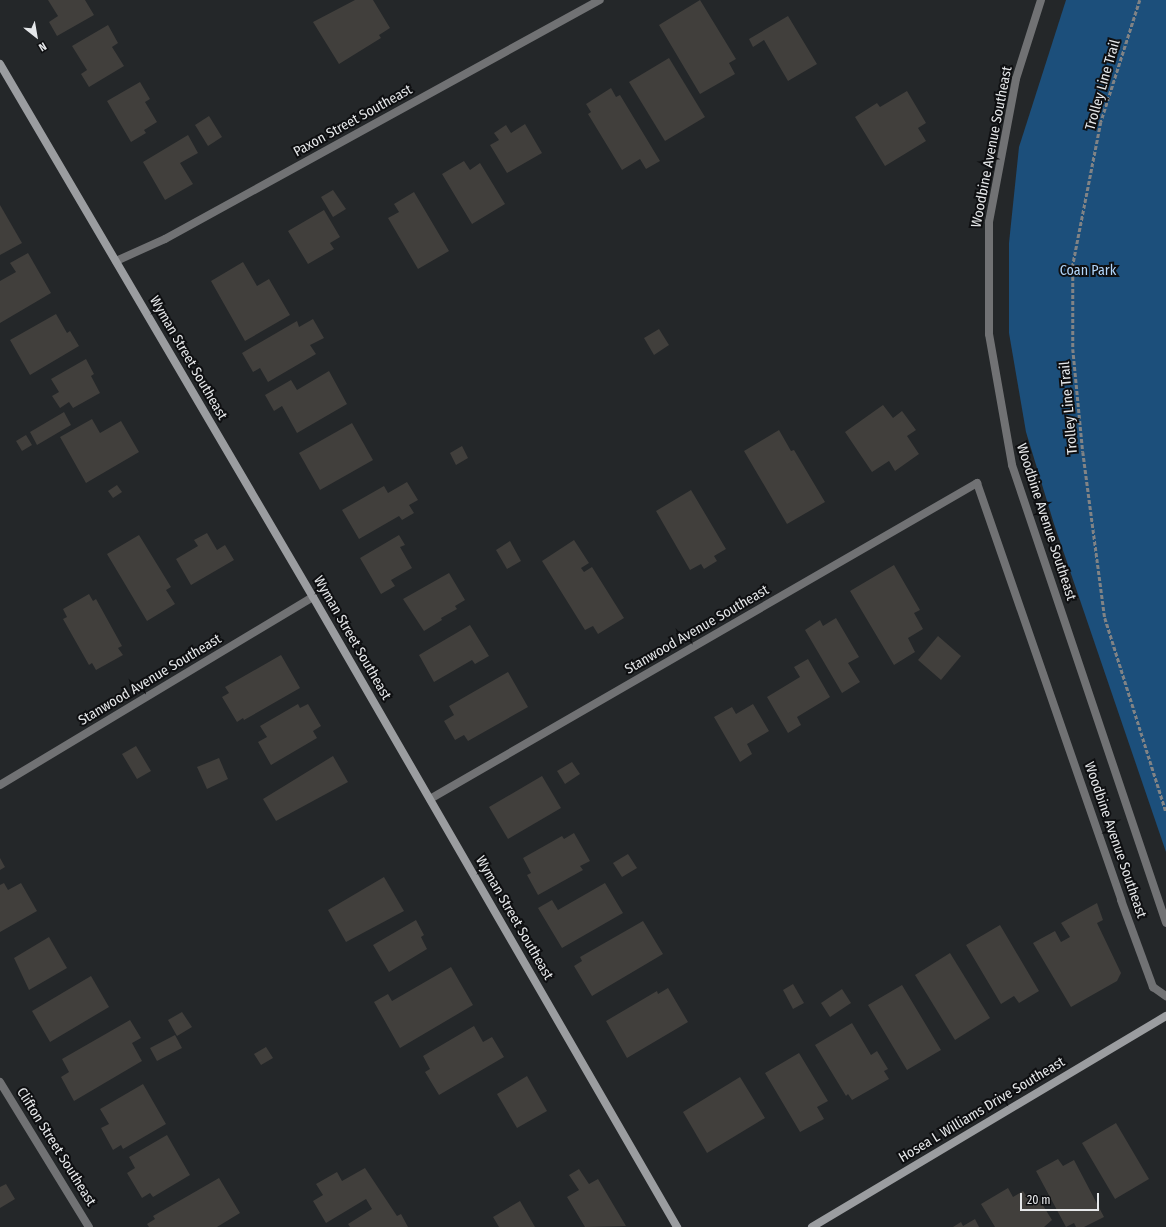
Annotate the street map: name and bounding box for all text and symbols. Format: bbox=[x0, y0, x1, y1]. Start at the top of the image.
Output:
north arrow bbox=[16, 16, 56, 56]
street label: Trolley Line Trail bbox=[1082, 38, 1124, 132]
text: N bbox=[36, 39, 49, 54]
street label: Woodbine Avenue Southeast bbox=[968, 65, 1016, 229]
street label: Paxon Street Southeast bbox=[291, 81, 415, 161]
park label: Coan Park bbox=[1060, 263, 1116, 279]
street label: Wyman Street Southeast bbox=[146, 293, 230, 423]
street label: Trolley Line Trail bbox=[1057, 361, 1081, 455]
street label: Woodbine Avenue Southeast bbox=[1013, 441, 1079, 603]
street label: Wyman Street Southeast bbox=[310, 573, 394, 703]
street label: Stanwood Avenue Southeast bbox=[622, 582, 772, 678]
street label: Stanwood Avenue Southeast bbox=[76, 631, 224, 729]
street label: Woodbine Avenue Southeast bbox=[1080, 760, 1150, 920]
street label: Wyman Street Southeast bbox=[472, 853, 556, 983]
street label: Hosea L Williams Drive Southeast bbox=[896, 1054, 1068, 1166]
street label: Clifton Street Southeast bbox=[13, 1085, 99, 1209]
scale bar bbox=[1022, 1185, 1101, 1211]
text: 20 m bbox=[1027, 1193, 1051, 1207]

